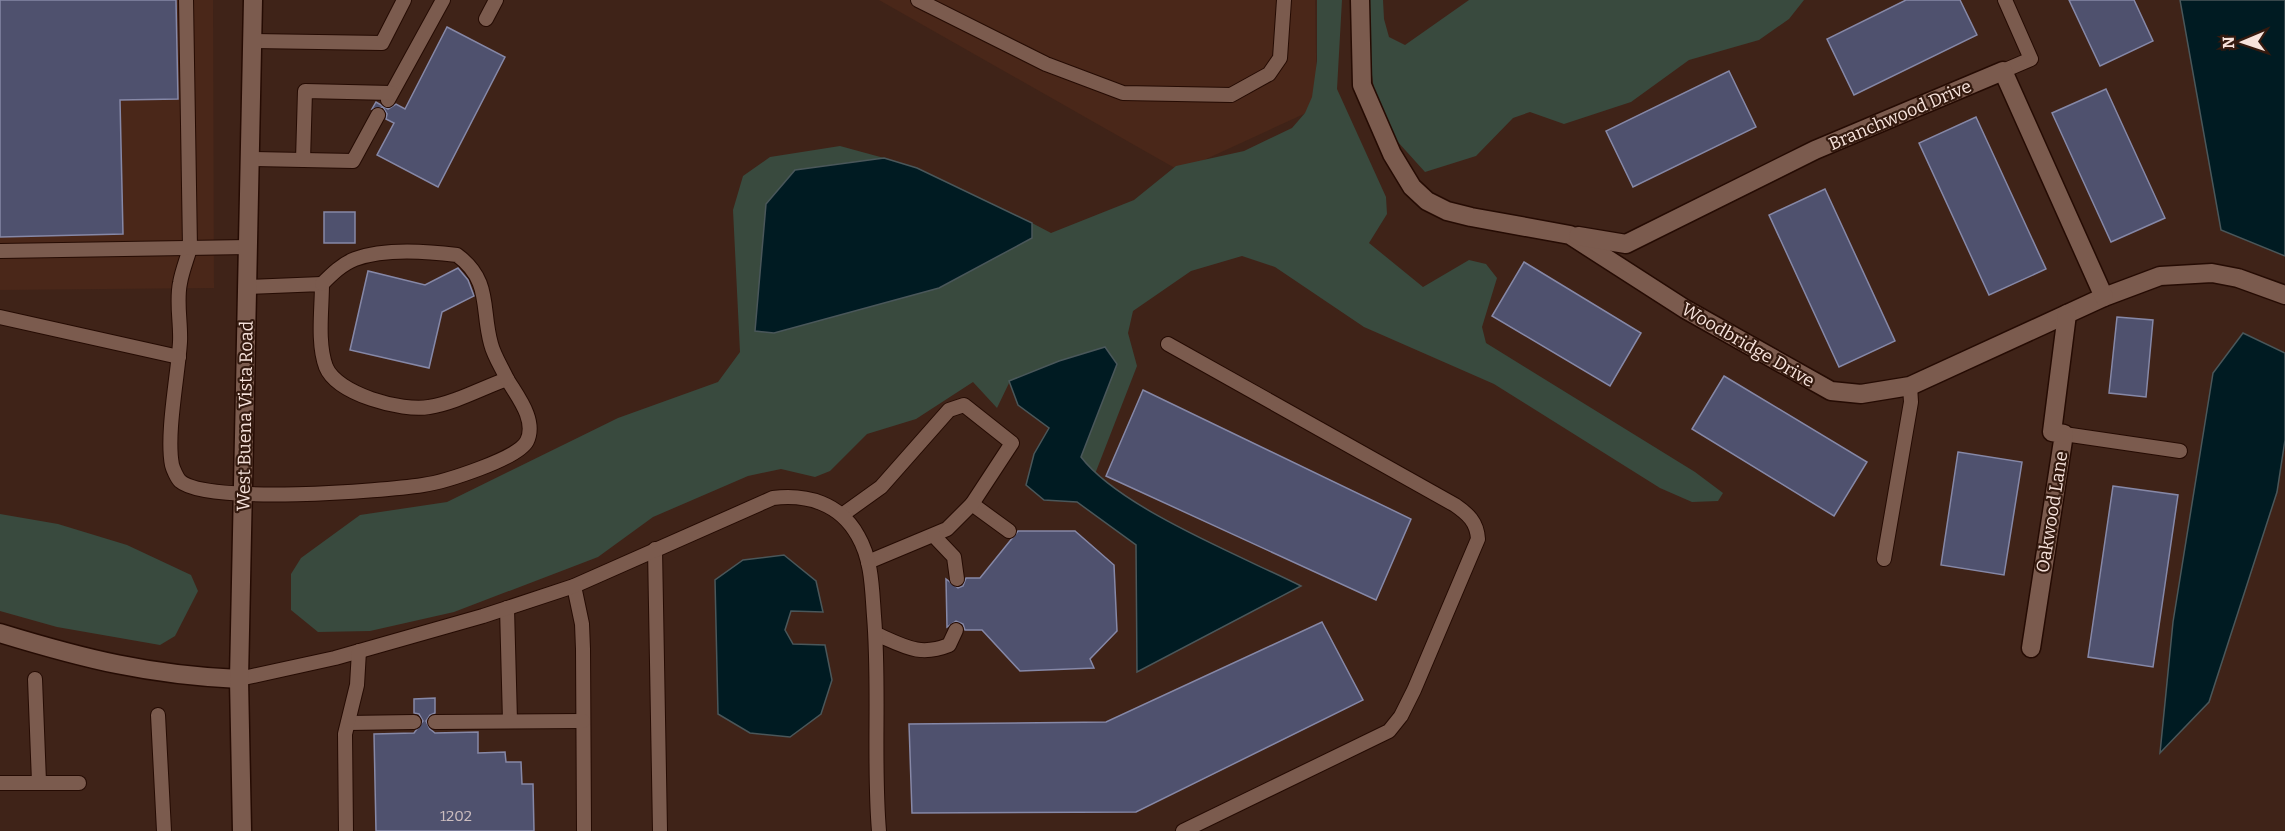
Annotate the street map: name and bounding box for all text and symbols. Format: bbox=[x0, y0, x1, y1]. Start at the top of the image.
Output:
north arrow bbox=[2213, 12, 2273, 72]
text: N bbox=[2219, 36, 2238, 49]
street label: Branchwood Drive bbox=[1825, 75, 1975, 155]
street label: Woodbridge Drive bbox=[1677, 298, 1819, 392]
street label: West Buena Vista Road bbox=[232, 320, 258, 511]
street label: Oakwood Lane bbox=[2032, 450, 2072, 574]
house number: 1202 bbox=[440, 807, 472, 825]

